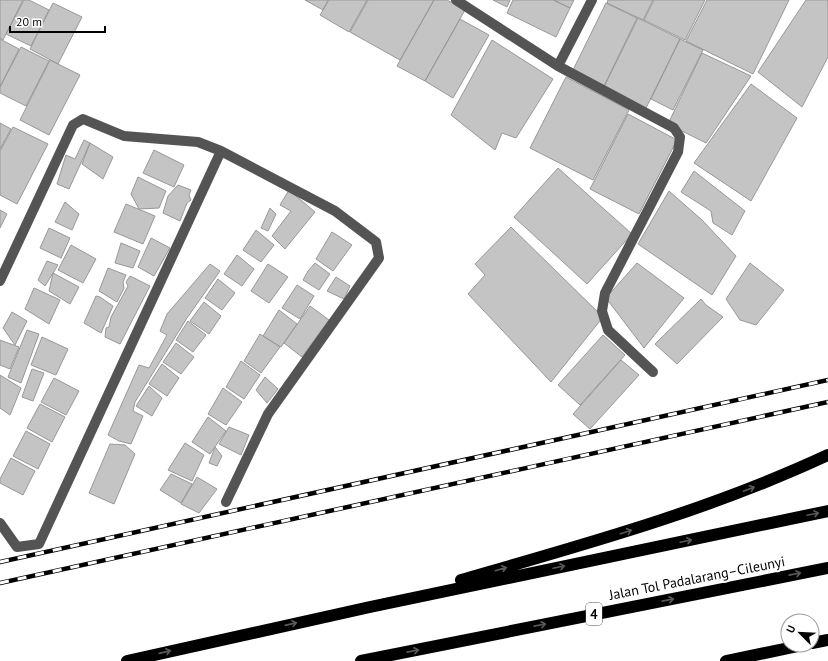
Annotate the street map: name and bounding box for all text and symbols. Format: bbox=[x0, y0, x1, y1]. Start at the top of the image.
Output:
scale bar bbox=[10, 8, 105, 34]
text: 20 m bbox=[16, 14, 42, 29]
one-way arrow bbox=[742, 485, 754, 492]
one-way arrow bbox=[806, 509, 819, 517]
one-way arrow bbox=[619, 528, 632, 535]
one-way arrow bbox=[679, 536, 692, 544]
street label: Jalan Tol Padalarang–Cileunyi bbox=[607, 552, 786, 604]
one-way arrow bbox=[552, 563, 565, 571]
one-way arrow bbox=[495, 564, 508, 572]
one-way arrow bbox=[788, 570, 801, 578]
one-way arrow bbox=[661, 595, 674, 603]
road number: 4 bbox=[586, 603, 602, 625]
north arrow bbox=[780, 613, 820, 653]
one-way arrow bbox=[285, 620, 298, 628]
one-way arrow bbox=[533, 621, 546, 629]
text: U bbox=[783, 623, 799, 635]
one-way arrow bbox=[406, 646, 419, 654]
one-way arrow bbox=[158, 648, 171, 656]

